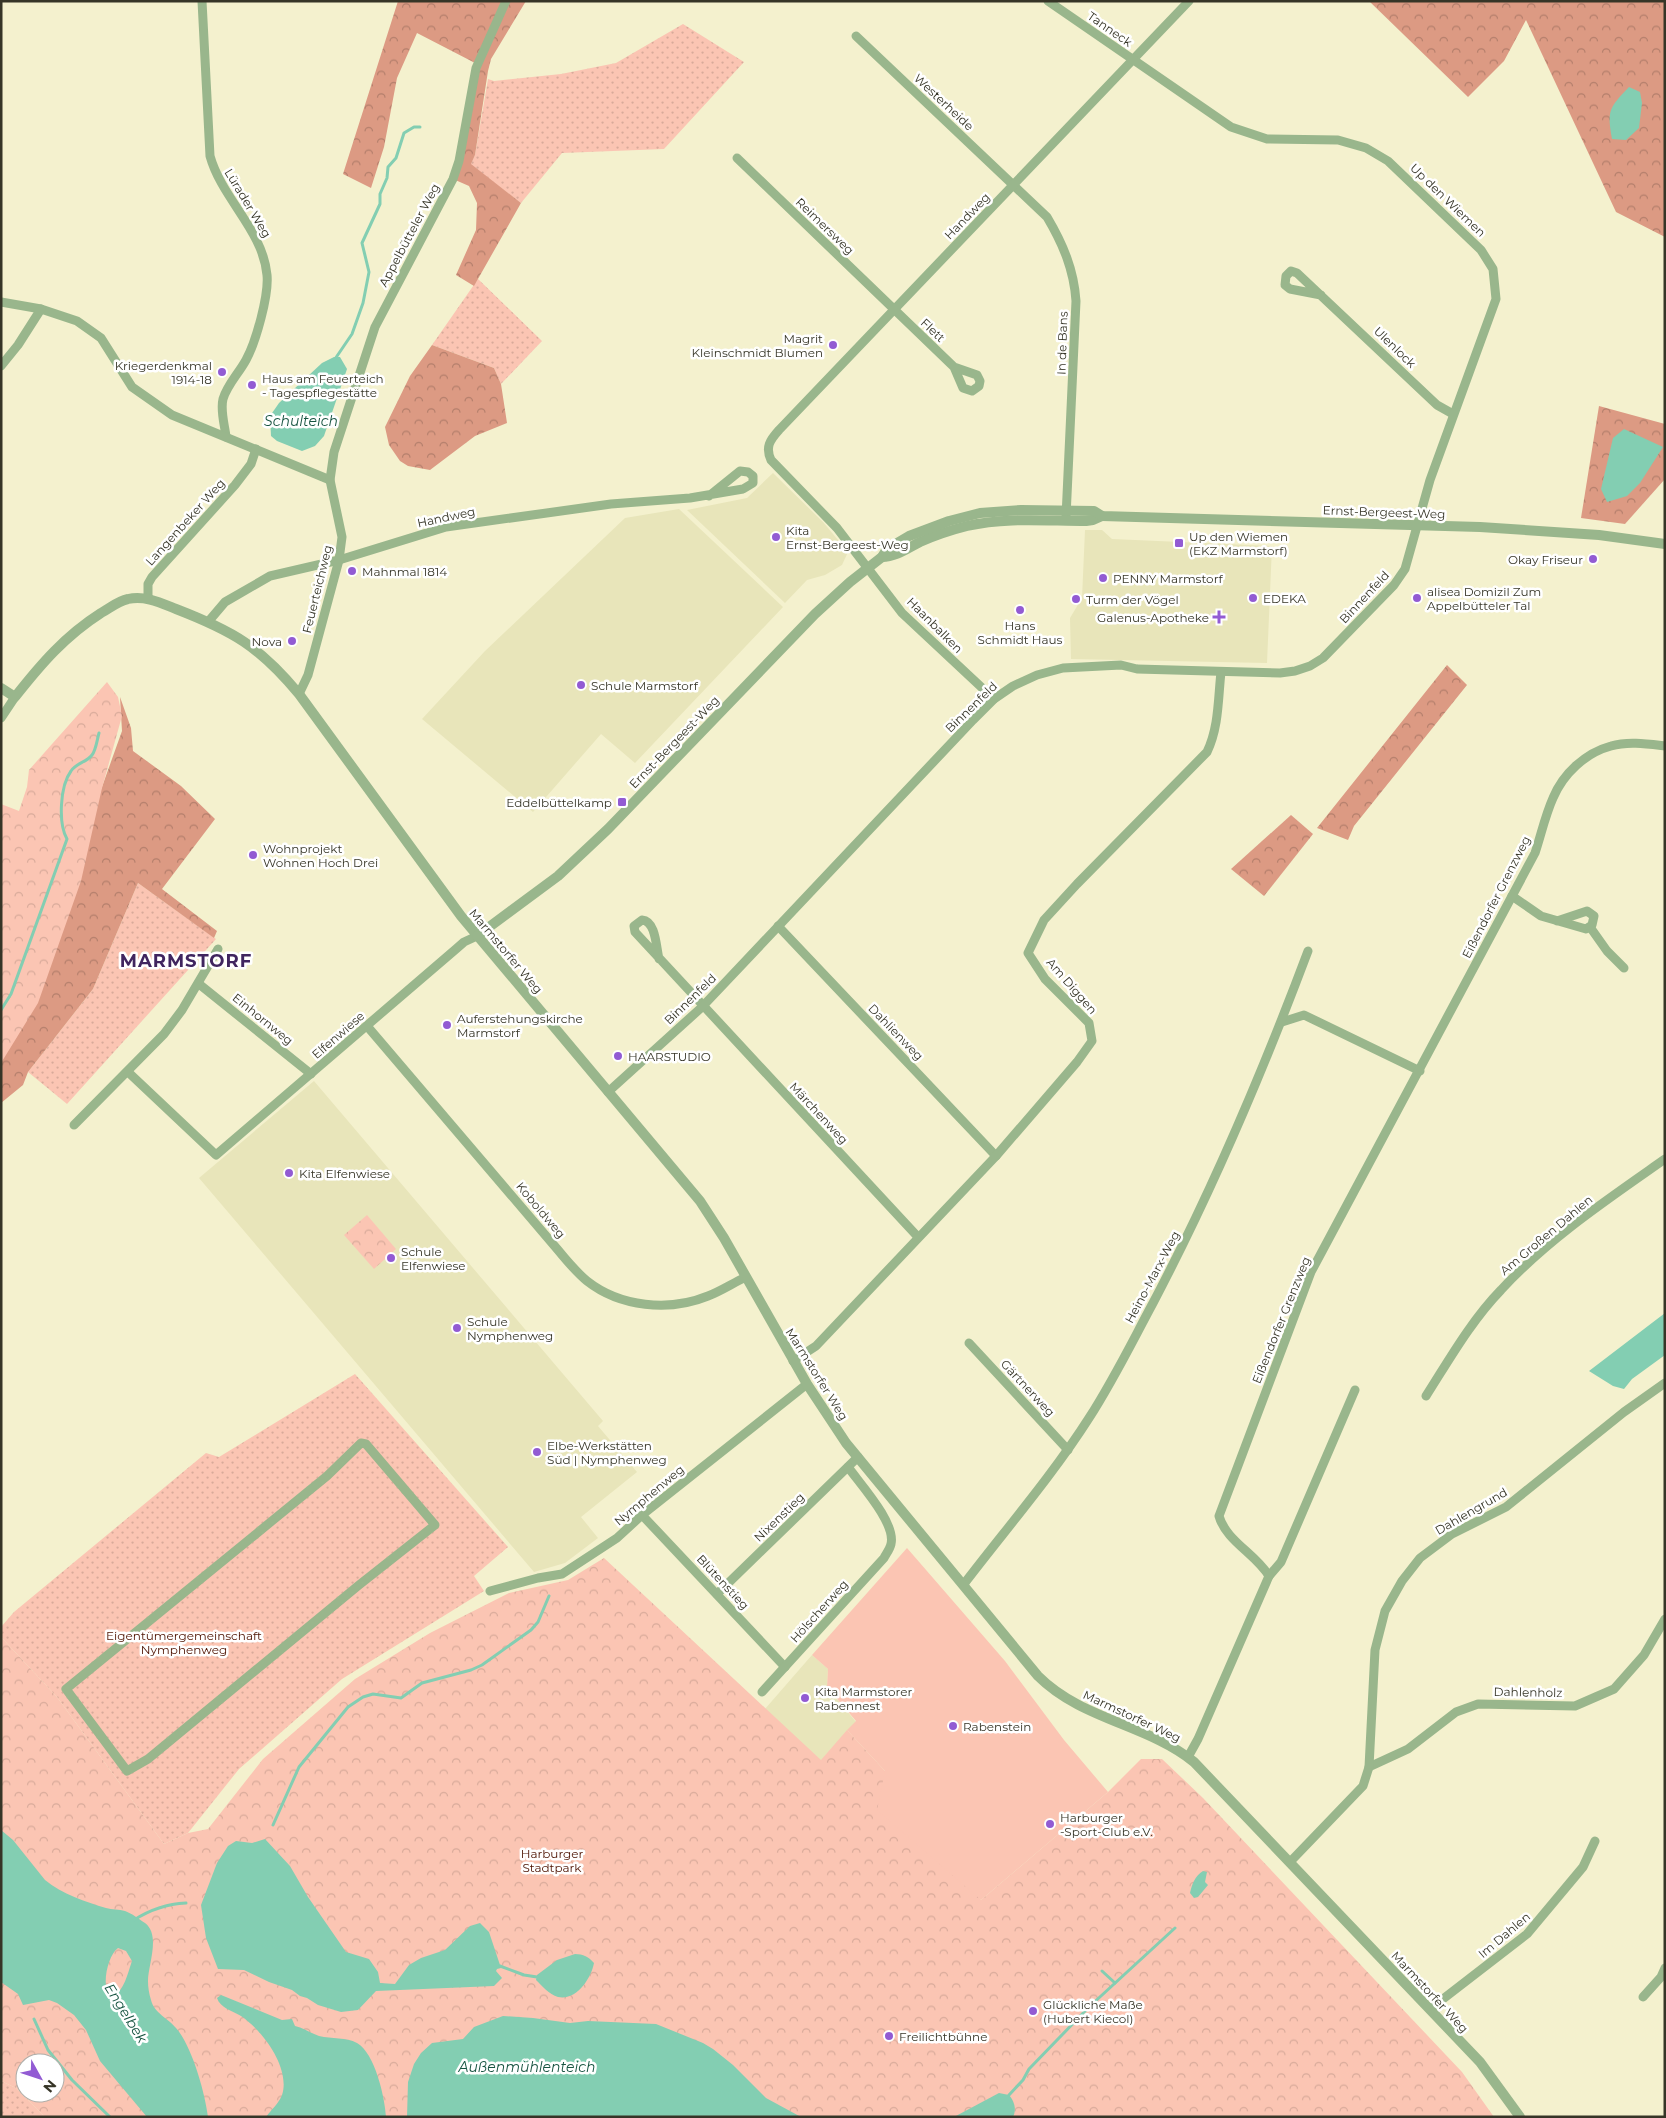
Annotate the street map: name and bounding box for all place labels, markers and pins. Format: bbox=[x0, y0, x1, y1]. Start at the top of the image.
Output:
place label: Magrit Kleinschmidt Blumen bbox=[692, 331, 823, 360]
marker: Magrit Kleinschmidt Blumen bbox=[827, 339, 839, 351]
place label: Kriegerdenkmal 1914-18 bbox=[115, 358, 212, 387]
marker: Kriegerdenkmal 1914-18 bbox=[216, 366, 228, 378]
place label: Haus am Feuerteich - Tagespflegestätte bbox=[262, 371, 384, 400]
marker: Haus am Feuerteich - Tagespflegestätte bbox=[246, 379, 258, 391]
place label: Kita Ernst-Bergeest-Weg bbox=[786, 523, 909, 552]
place label: Up den Wiemen (EKZ Marmstorf) bbox=[1189, 529, 1288, 558]
marker: Kita Ernst-Bergeest-Weg bbox=[770, 531, 782, 543]
marker: Up den Wiemen (EKZ Marmstorf) bbox=[1173, 537, 1185, 549]
place label: Okay Friseur bbox=[1508, 552, 1583, 567]
marker: Okay Friseur bbox=[1587, 553, 1599, 565]
place label: Mahnmal 1814 bbox=[362, 564, 447, 579]
marker: Mahnmal 1814 bbox=[346, 565, 358, 577]
place label: PENNY Marmstorf bbox=[1113, 571, 1223, 586]
marker: PENNY Marmstorf bbox=[1097, 572, 1109, 584]
place label: alisea Domizil Zum Appelbütteler Tal bbox=[1427, 584, 1541, 613]
place label: EDEKA bbox=[1263, 591, 1306, 606]
place label: Turm der Vögel bbox=[1086, 592, 1179, 607]
marker: EDEKA bbox=[1247, 592, 1259, 604]
marker: alisea Domizil Zum Appelbütteler Tal bbox=[1411, 592, 1423, 604]
marker: Turm der Vögel bbox=[1070, 593, 1082, 605]
marker: Hans Schmidt Haus bbox=[1014, 604, 1026, 616]
place label: Galenus-Apotheke bbox=[1097, 610, 1209, 625]
marker: Galenus-Apotheke bbox=[1213, 611, 1225, 623]
place label: Hans Schmidt Haus bbox=[978, 618, 1063, 647]
place label: Nova bbox=[252, 634, 282, 649]
marker: Nova bbox=[286, 635, 298, 647]
place label: Schule Marmstorf bbox=[591, 678, 699, 693]
marker: Schule Marmstorf bbox=[575, 679, 587, 691]
place label: Eddelbüttelkamp bbox=[506, 795, 612, 810]
marker: Eddelbüttelkamp bbox=[616, 796, 628, 808]
place label: Wohnprojekt Wohnen Hoch Drei bbox=[263, 841, 378, 870]
marker: Wohnprojekt Wohnen Hoch Drei bbox=[247, 849, 259, 861]
place label: Auferstehungskirche Marmstorf bbox=[457, 1011, 583, 1040]
marker: Auferstehungskirche Marmstorf bbox=[441, 1019, 453, 1031]
place label: HAARSTUDIO bbox=[628, 1049, 711, 1064]
marker: HAARSTUDIO bbox=[612, 1050, 624, 1062]
place label: Kita Elfenwiese bbox=[299, 1166, 390, 1181]
marker: Kita Elfenwiese bbox=[283, 1167, 295, 1179]
place label: Schule Elfenwiese bbox=[401, 1244, 466, 1273]
marker: Schule Elfenwiese bbox=[385, 1252, 397, 1264]
place label: Schule Nymphenweg bbox=[467, 1314, 553, 1343]
marker: Schule Nymphenweg bbox=[451, 1322, 463, 1334]
place label: Elbe-Werkstätten Süd | Nymphenweg bbox=[547, 1438, 667, 1467]
marker: Elbe-Werkstätten Süd | Nymphenweg bbox=[531, 1446, 543, 1458]
place label: Kita Marmstorer Rabennest bbox=[815, 1684, 912, 1713]
marker: Kita Marmstorer Rabennest bbox=[799, 1692, 811, 1704]
place label: Rabenstein bbox=[963, 1719, 1031, 1734]
marker: Rabenstein bbox=[947, 1720, 959, 1732]
place label: Harburger -Sport-Club e.V. bbox=[1060, 1810, 1153, 1839]
marker: Harburger -Sport-Club e.V. bbox=[1044, 1818, 1056, 1830]
place label: Glückliche Maße (Hubert Kiecol) bbox=[1043, 1997, 1143, 2026]
marker: Glückliche Maße (Hubert Kiecol) bbox=[1027, 2005, 1039, 2017]
place label: Freilichtbühne bbox=[899, 2029, 987, 2044]
marker: Freilichtbühne bbox=[883, 2030, 895, 2042]

